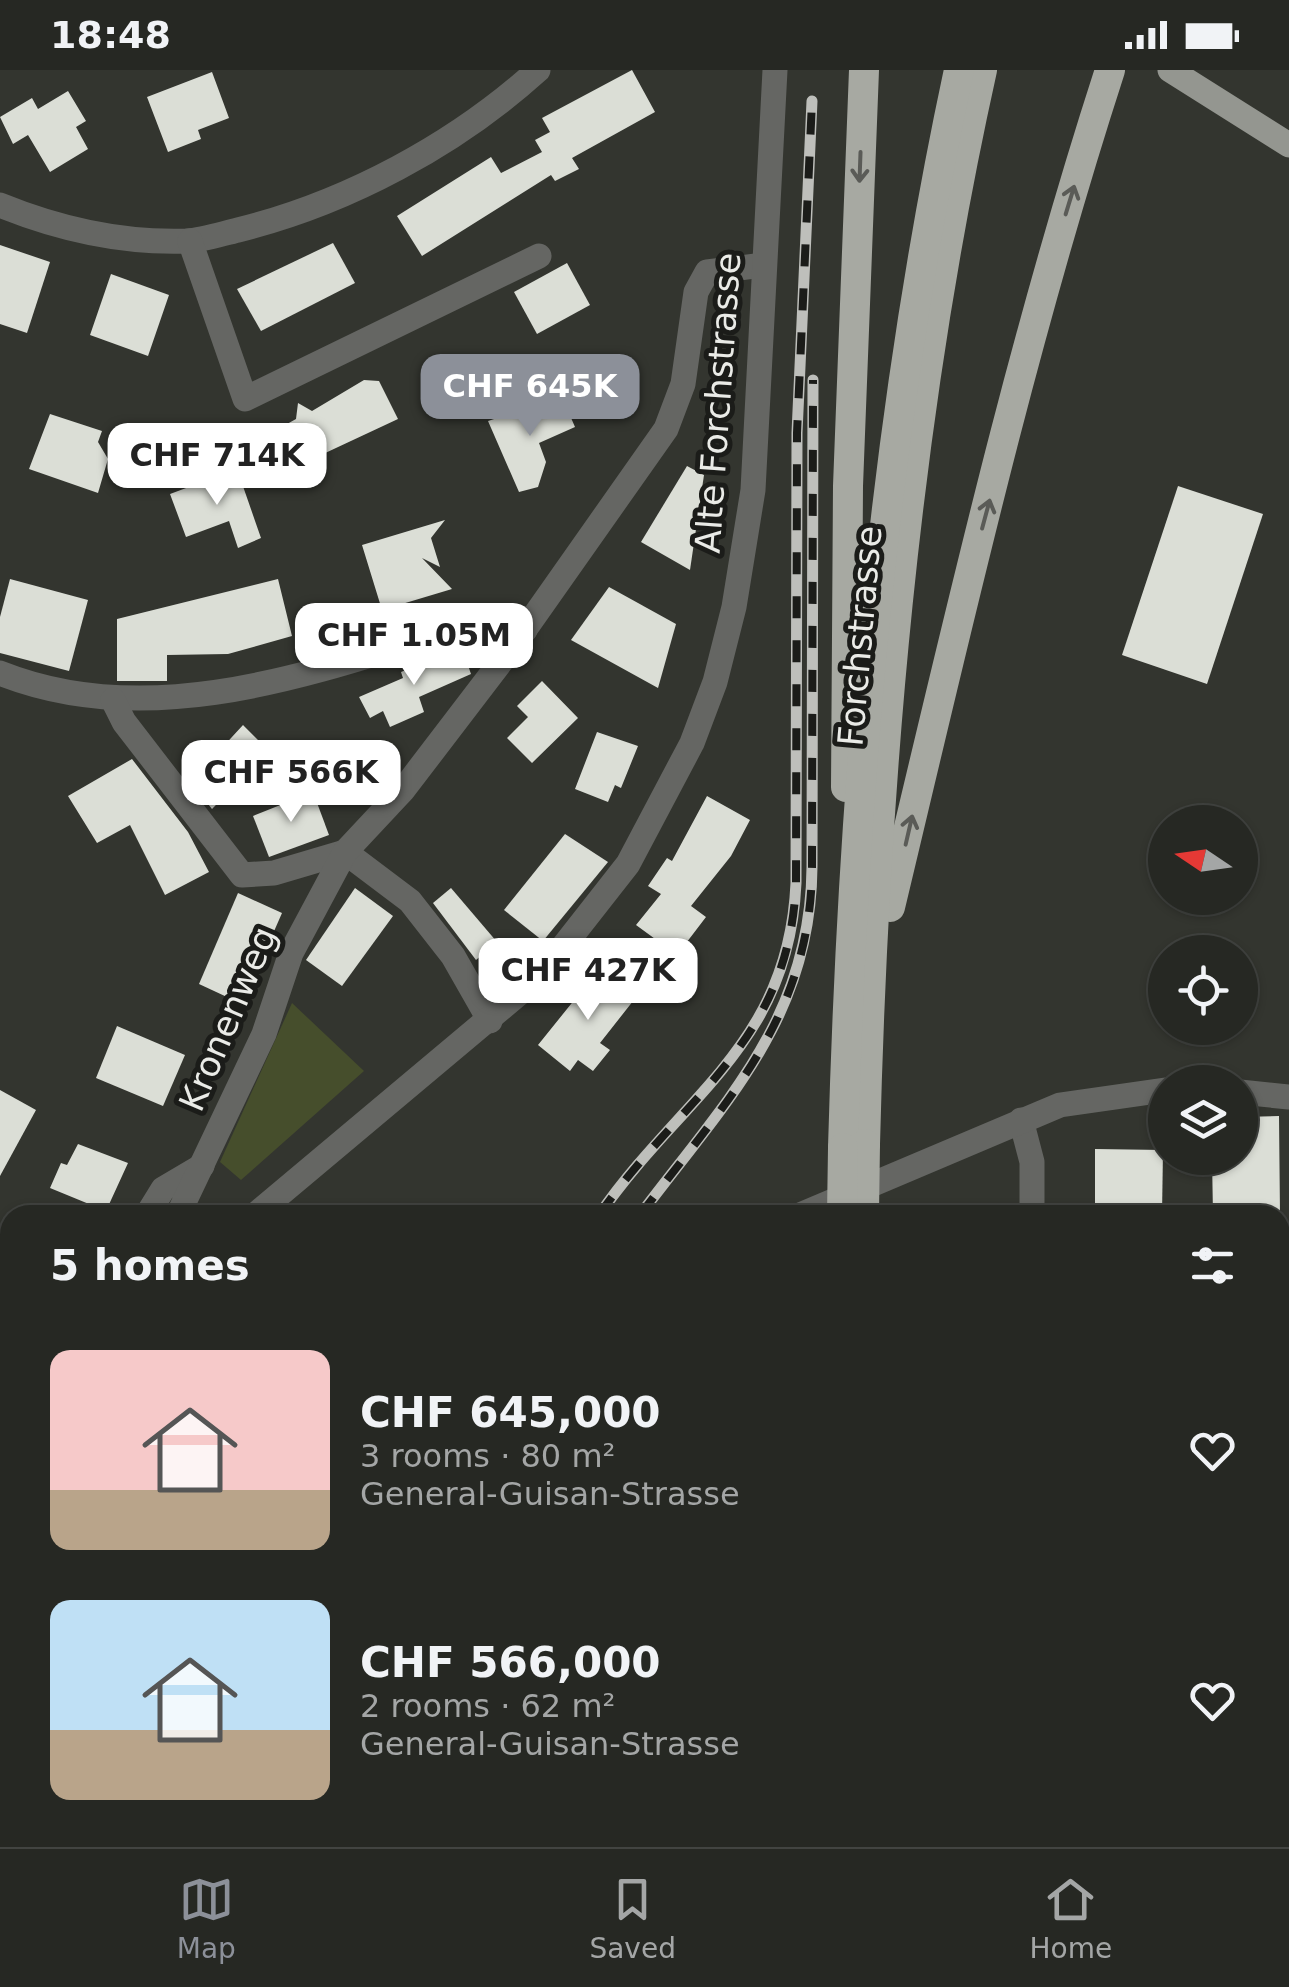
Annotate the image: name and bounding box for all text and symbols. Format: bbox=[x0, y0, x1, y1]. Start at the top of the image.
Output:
text: 18:48 bbox=[50, 13, 171, 57]
one-way arrow bbox=[851, 151, 870, 183]
one-way arrow bbox=[1062, 185, 1080, 217]
street label: Alte Forchstrasse bbox=[688, 251, 748, 555]
pin: CHF 645K bbox=[427, 354, 633, 439]
text: CHF 645K bbox=[443, 367, 617, 405]
pin: CHF 714K bbox=[114, 423, 320, 508]
text: CHF 714K bbox=[130, 436, 304, 474]
one-way arrow bbox=[978, 499, 996, 531]
street label: Forchstrasse bbox=[830, 524, 890, 748]
pin: CHF 1.05M bbox=[300, 603, 528, 688]
text: CHF 1.05M bbox=[317, 616, 511, 654]
pin: CHF 566K bbox=[188, 740, 394, 825]
text: CHF 566K bbox=[204, 753, 378, 791]
north arrow bbox=[1148, 805, 1258, 915]
map controls bbox=[1148, 805, 1258, 1175]
one-way arrow bbox=[901, 815, 919, 847]
street label: Kronenweg bbox=[171, 921, 285, 1117]
button: locate bbox=[1148, 935, 1258, 1045]
pin: CHF 427K bbox=[485, 938, 691, 1023]
text: CHF 427K bbox=[501, 951, 675, 989]
button: layers bbox=[1148, 1065, 1258, 1175]
icon: filters bbox=[1185, 1238, 1240, 1293]
text: 5 homes bbox=[50, 1241, 250, 1290]
text: CHF 645,000 bbox=[360, 1388, 661, 1437]
icon: home bbox=[130, 1390, 250, 1510]
icon: heart bbox=[1185, 1423, 1240, 1478]
text: 3 rooms · 80 m² bbox=[360, 1437, 615, 1475]
text: General-Guisan-Strasse bbox=[360, 1475, 740, 1513]
text: CHF 566,000 bbox=[360, 1638, 661, 1687]
icon: home bbox=[130, 1640, 250, 1760]
icon: heart bbox=[1185, 1673, 1240, 1728]
text: 2 rooms · 62 m² bbox=[360, 1687, 615, 1725]
text: General-Guisan-Strasse bbox=[360, 1725, 740, 1763]
tab: Map bbox=[177, 1872, 236, 1965]
tab: Saved bbox=[589, 1872, 676, 1965]
tab: Home bbox=[1030, 1872, 1112, 1965]

